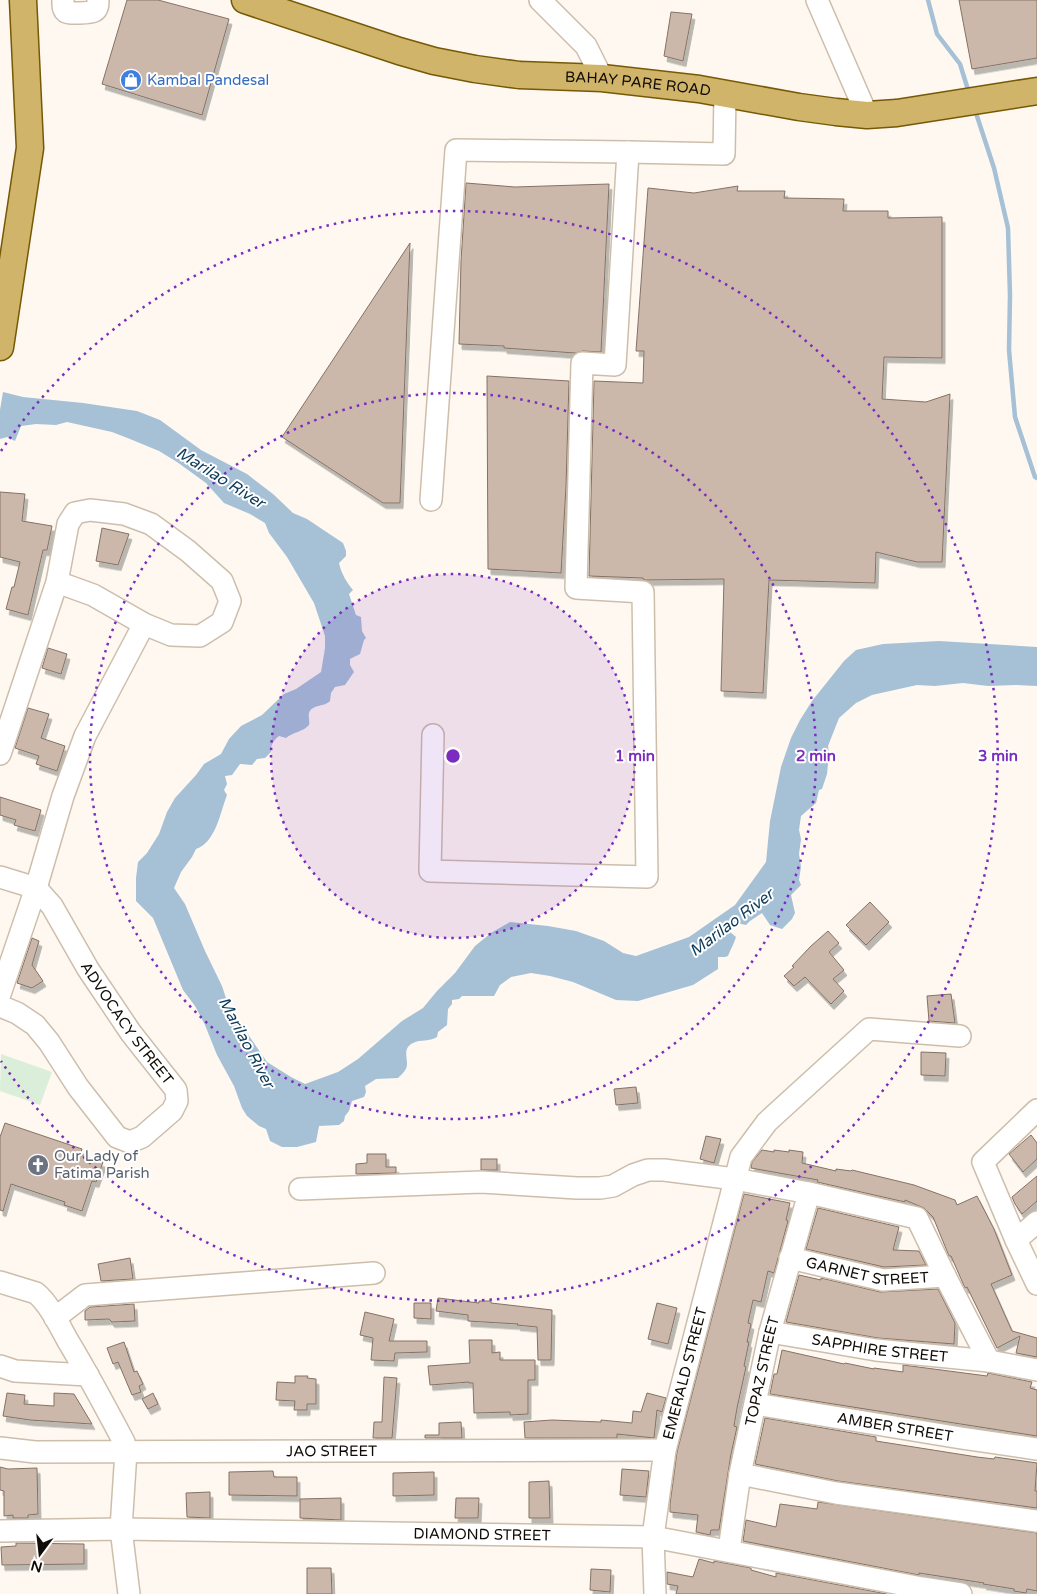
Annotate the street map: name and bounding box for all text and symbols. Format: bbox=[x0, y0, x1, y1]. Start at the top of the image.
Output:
shop icon: Kambal Pandesal bbox=[119, 68, 143, 92]
street label: BAHAY PARE ROAD bbox=[565, 68, 712, 100]
place label: Kambal Pandesal bbox=[147, 71, 269, 89]
water label: Marilao River bbox=[173, 443, 270, 514]
centre of rings bbox=[444, 747, 462, 765]
text: 1 min bbox=[615, 747, 655, 765]
text: 2 min bbox=[796, 747, 836, 765]
text: 3 min bbox=[978, 747, 1018, 765]
water label: Marilao River bbox=[686, 883, 779, 961]
street label: ADVOCACY STREET bbox=[77, 959, 177, 1088]
water label: Marilao River bbox=[214, 993, 279, 1093]
place label: Our Lady of Fatima Parish bbox=[54, 1147, 150, 1182]
church icon: Our Lady of Fatima Parish bbox=[26, 1153, 50, 1177]
street label: GARNET STREET bbox=[804, 1253, 929, 1289]
street label: EMERALD STREET bbox=[659, 1305, 711, 1442]
street label: TOPAZ STREET bbox=[741, 1314, 783, 1428]
street label: SAPPHIRE STREET bbox=[810, 1330, 949, 1366]
street label: AMBER STREET bbox=[836, 1409, 954, 1446]
street label: JAO STREET bbox=[286, 1442, 377, 1460]
street label: DIAMOND STREET bbox=[413, 1524, 551, 1544]
north arrow bbox=[15, 1529, 65, 1579]
text: N bbox=[29, 1556, 44, 1576]

